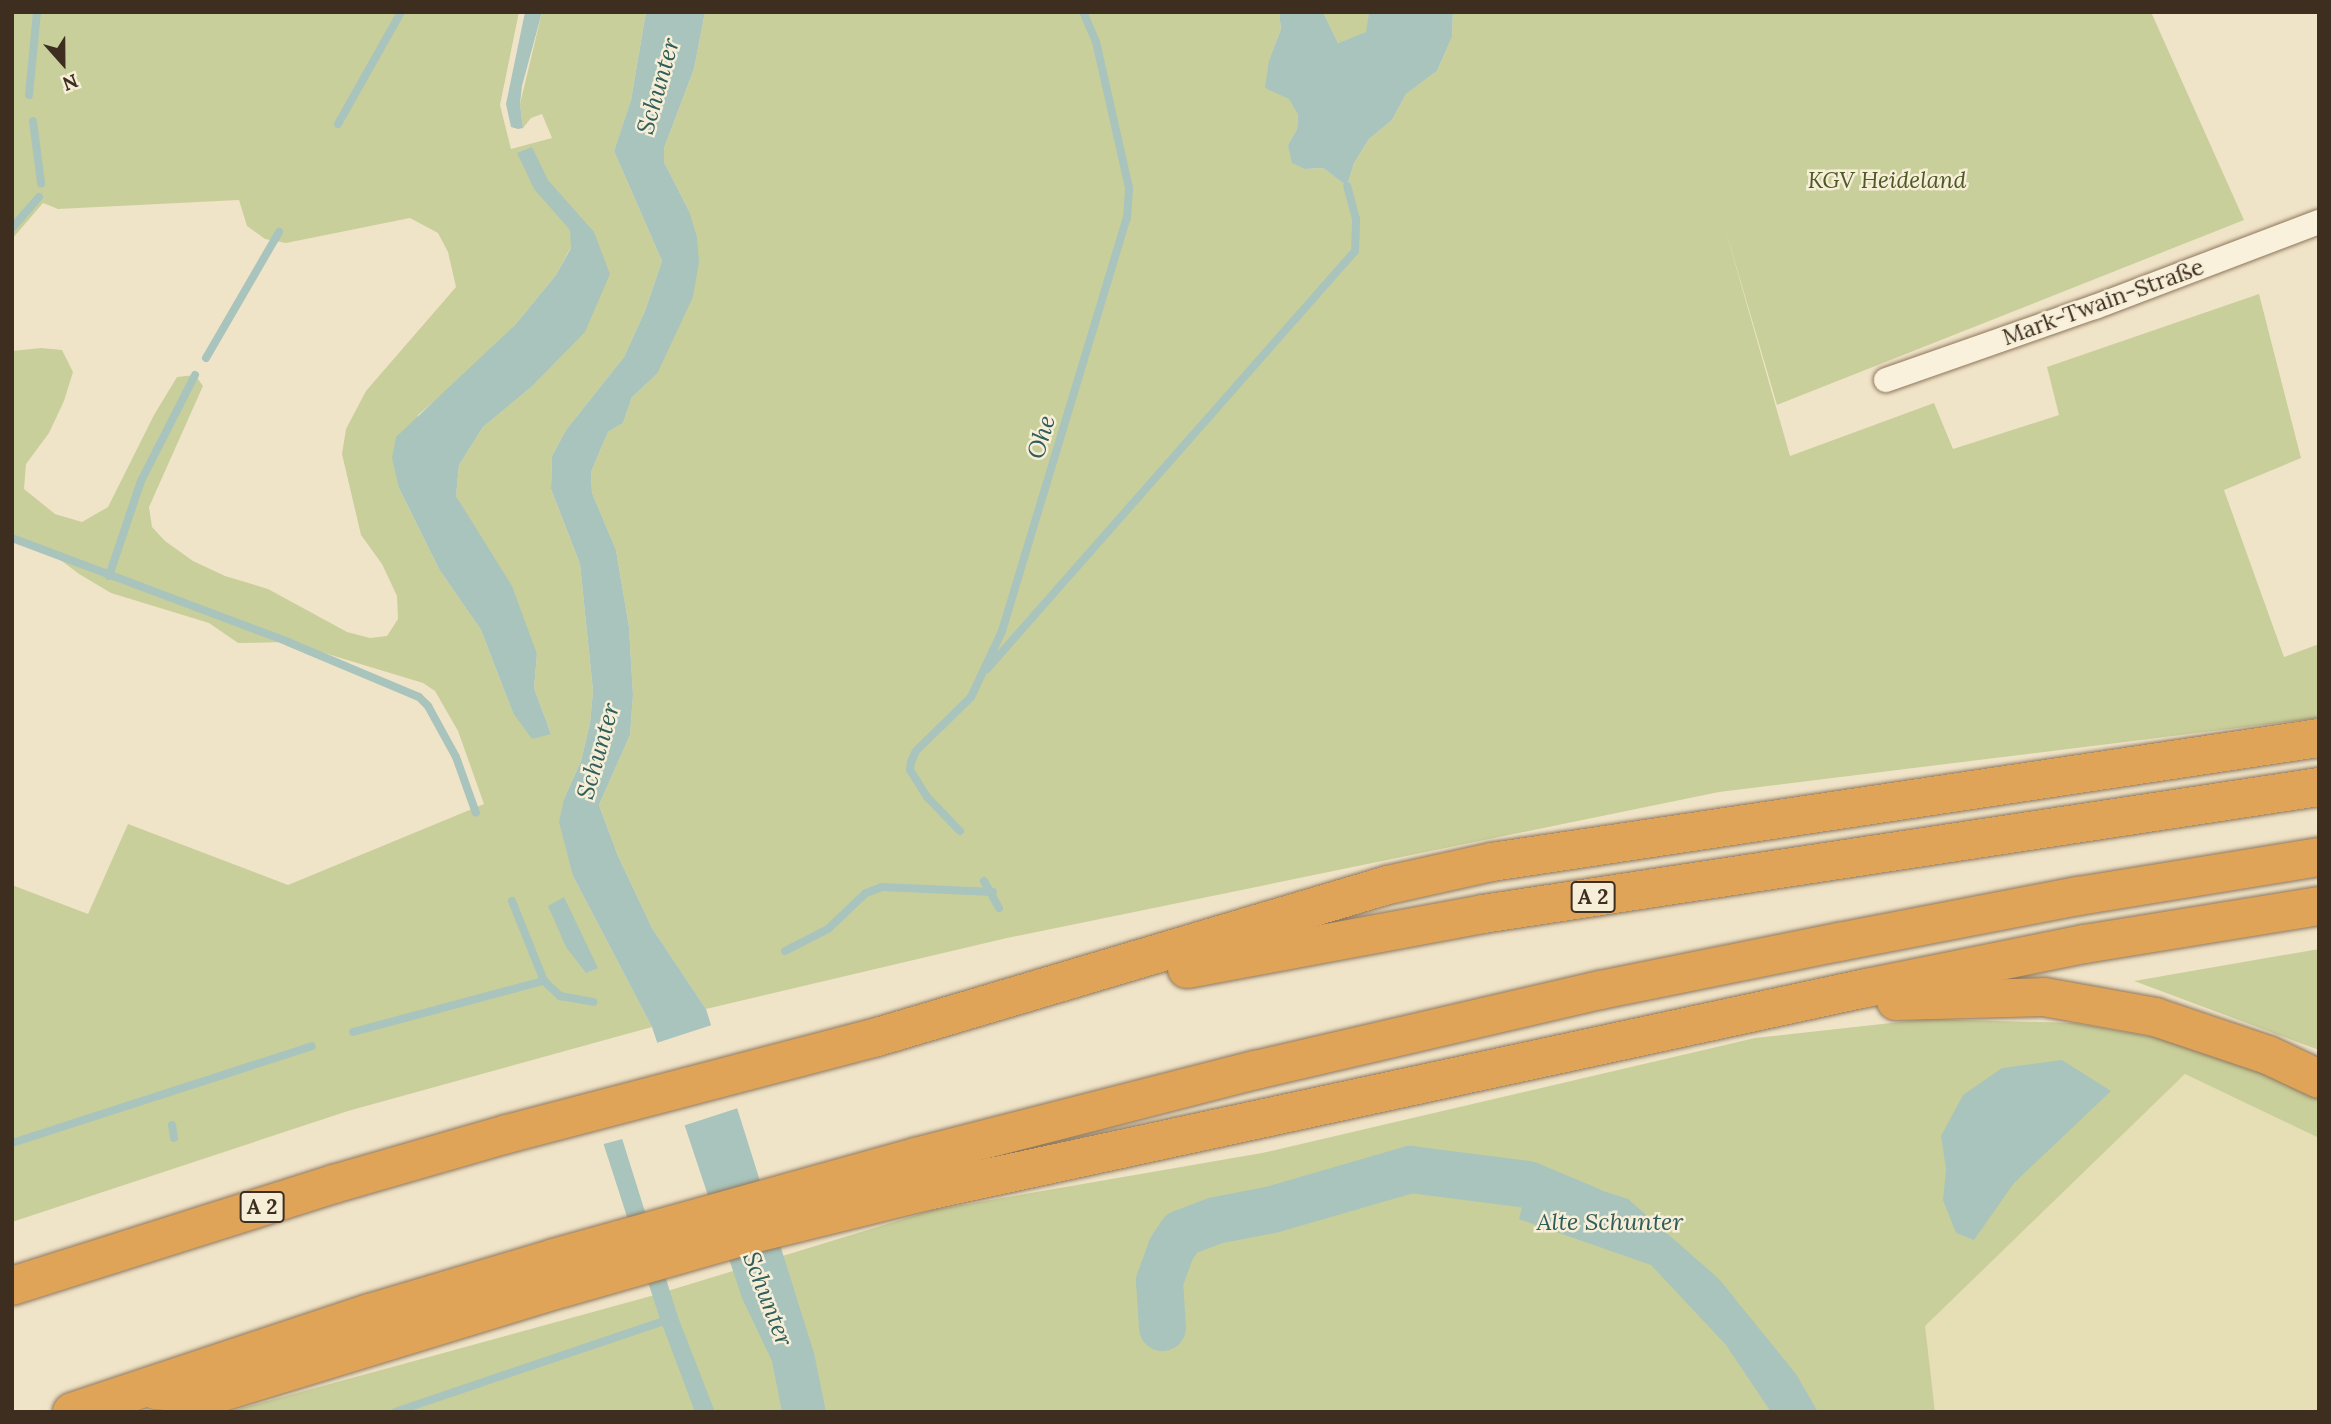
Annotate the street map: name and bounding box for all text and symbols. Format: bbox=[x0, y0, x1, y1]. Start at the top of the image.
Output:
north arrow bbox=[28, 28, 98, 98]
water label: Schunter bbox=[631, 35, 685, 137]
text: N bbox=[59, 69, 82, 96]
park label: KGV Heideland bbox=[1808, 166, 1966, 194]
street label: Mark-Twain-Straße bbox=[1999, 253, 2207, 351]
water label: Ohe bbox=[1021, 412, 1061, 462]
water label: Schunter bbox=[571, 700, 625, 802]
road number: A 2 bbox=[1570, 880, 1616, 914]
road number: A 2 bbox=[239, 1190, 285, 1224]
water label: Alte Schunter bbox=[1537, 1208, 1683, 1236]
water label: Schunter bbox=[737, 1248, 799, 1350]

